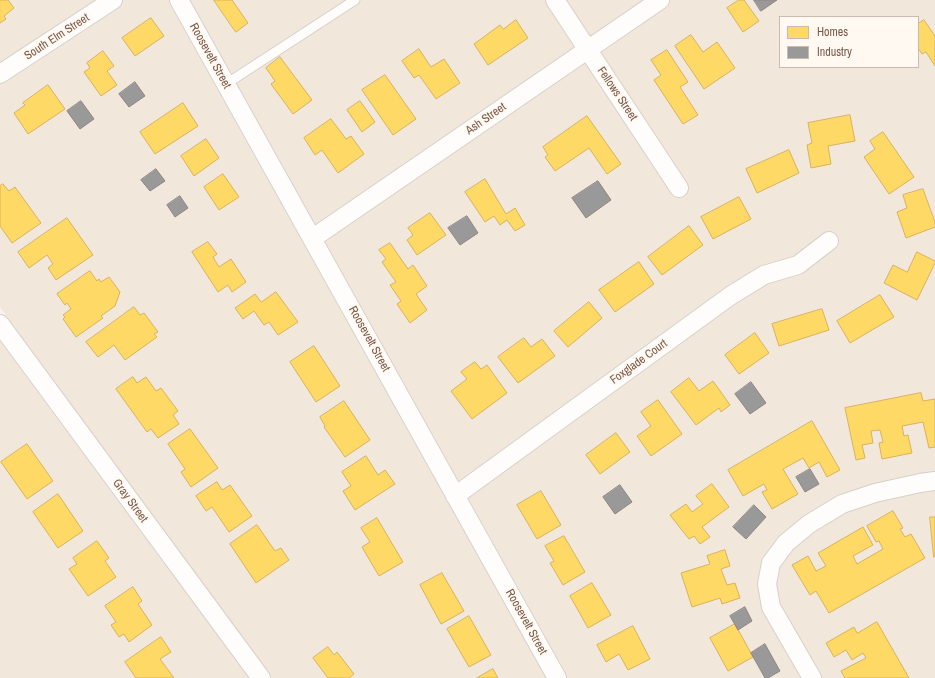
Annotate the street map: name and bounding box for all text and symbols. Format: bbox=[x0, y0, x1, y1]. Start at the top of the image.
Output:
street label: South Elm Street bbox=[22, 11, 92, 63]
legend bbox=[779, 16, 919, 68]
street label: Roosevelt Street bbox=[186, 21, 234, 91]
text: Homes bbox=[817, 24, 848, 40]
text: Industry bbox=[817, 44, 852, 60]
street label: Fellows Street bbox=[594, 64, 640, 124]
street label: Ash Street bbox=[463, 100, 509, 138]
street label: Roosevelt Street bbox=[345, 304, 393, 374]
street label: Foxglade Court bbox=[608, 337, 670, 387]
street label: Gray Street bbox=[109, 476, 151, 526]
street label: Roosevelt Street bbox=[502, 587, 550, 657]

